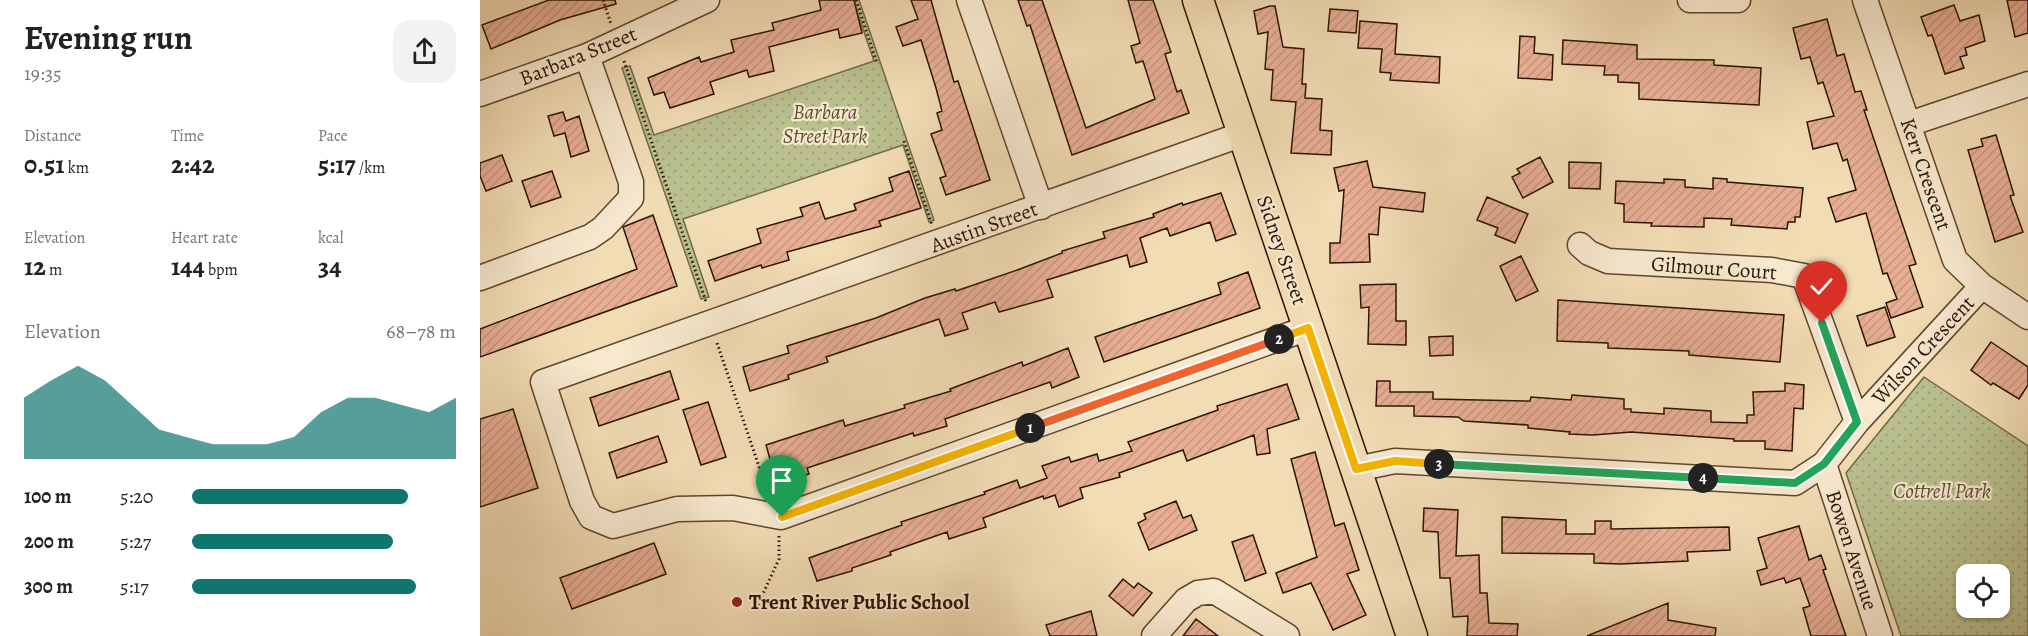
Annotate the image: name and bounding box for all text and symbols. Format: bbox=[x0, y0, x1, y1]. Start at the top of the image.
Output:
text: Evening run bbox=[24, 15, 193, 60]
button: share bbox=[393, 20, 456, 83]
street label: Barbara Street bbox=[515, 20, 641, 92]
text: 19:35 bbox=[24, 60, 62, 87]
park label: Barbara Street Park bbox=[783, 98, 867, 150]
street label: Kerr Crescent bbox=[1894, 114, 1958, 234]
text: Distance bbox=[24, 125, 81, 147]
text: Time bbox=[171, 125, 204, 147]
text: Pace bbox=[318, 125, 348, 147]
text: 0.51 bbox=[24, 147, 65, 182]
text: 2:42 bbox=[171, 147, 215, 182]
text: 5:17 bbox=[318, 147, 356, 182]
text: km bbox=[65, 157, 89, 179]
text: /km bbox=[356, 157, 385, 179]
street label: Sidney Street bbox=[1250, 191, 1314, 309]
street label: Austin Street bbox=[926, 195, 1041, 260]
text: Elevation bbox=[24, 227, 85, 249]
text: Heart rate bbox=[171, 227, 238, 249]
text: kcal bbox=[318, 227, 344, 249]
text: 12 bbox=[24, 249, 46, 284]
text: 144 bbox=[171, 249, 205, 284]
text: 34 bbox=[318, 249, 341, 284]
street label: Gilmour Court bbox=[1650, 250, 1778, 286]
text: m bbox=[46, 259, 62, 281]
text: bpm bbox=[205, 259, 238, 281]
pin bbox=[1796, 261, 1847, 323]
icon: check bbox=[1805, 270, 1838, 303]
street label: Wilson Crescent bbox=[1865, 290, 1981, 411]
text: Elevation bbox=[24, 318, 101, 345]
text: 68–78 m bbox=[386, 318, 456, 345]
pin: 2 bbox=[1264, 324, 1294, 354]
text: 2 bbox=[1275, 328, 1283, 350]
pin: 1 bbox=[1015, 413, 1045, 443]
text: 1 bbox=[1027, 417, 1033, 439]
pin: 3 bbox=[1424, 449, 1454, 479]
text: 3 bbox=[1436, 453, 1442, 475]
pin bbox=[756, 455, 807, 517]
pin: 4 bbox=[1688, 463, 1718, 493]
icon: arrive bbox=[765, 464, 798, 497]
text: 4 bbox=[1699, 467, 1707, 489]
park label: Cottrell Park bbox=[1893, 477, 1991, 505]
text: 100 m bbox=[24, 483, 72, 510]
text: 5:20 bbox=[120, 483, 154, 510]
street label: Bowen Avenue bbox=[1819, 486, 1885, 614]
text: 200 m bbox=[24, 528, 74, 555]
text: 5:27 bbox=[120, 528, 151, 555]
map controls bbox=[1956, 564, 2010, 618]
button: locate bbox=[1956, 564, 2010, 618]
text: 300 m bbox=[24, 573, 73, 600]
text: 5:17 bbox=[120, 573, 149, 600]
place label: Trent River Public School bbox=[749, 588, 970, 616]
marker: Trent River Public School bbox=[730, 595, 744, 609]

